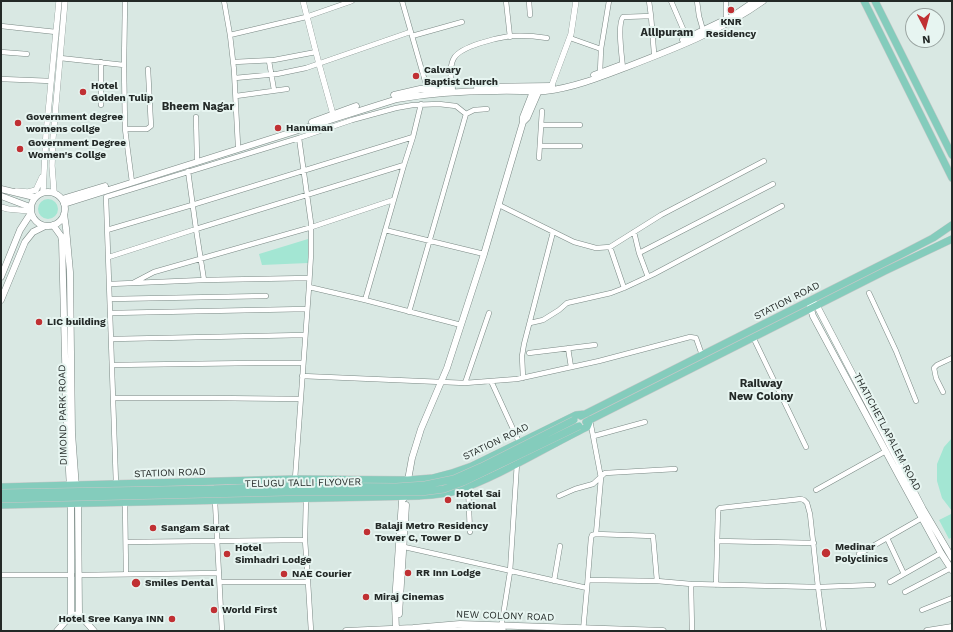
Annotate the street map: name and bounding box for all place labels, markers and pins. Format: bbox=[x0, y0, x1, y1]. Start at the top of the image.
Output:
marker: KNR Residency bbox=[726, 5, 736, 15]
place label: KNR Residency bbox=[706, 16, 756, 40]
place label: Calvary Baptist Church bbox=[424, 64, 498, 88]
marker: Calvary Baptist Church bbox=[411, 71, 421, 81]
place label: Hotel Golden Tulip bbox=[91, 80, 153, 104]
marker: Hotel Golden Tulip bbox=[78, 87, 88, 97]
place label: Government degree womens collge bbox=[26, 111, 123, 134]
marker: Government degree womens collge bbox=[13, 118, 23, 128]
place label: Hanuman bbox=[286, 122, 333, 134]
marker: Hanuman bbox=[273, 123, 283, 133]
place label: Government Degree Women's Collge bbox=[28, 137, 126, 160]
marker: Government Degree Women's Collge bbox=[15, 144, 25, 154]
place label: LIC building bbox=[47, 316, 105, 328]
marker: LIC building bbox=[34, 317, 44, 327]
place label: Hotel Sai national bbox=[456, 488, 501, 512]
marker: Hotel Sai national bbox=[443, 495, 453, 505]
place label: Balaji Metro Residency Tower C, Tower D bbox=[375, 520, 488, 544]
place label: Sangam Sarat bbox=[161, 522, 229, 534]
marker: Sangam Sarat bbox=[148, 523, 158, 533]
marker: Balaji Metro Residency Tower C, Tower D bbox=[362, 527, 372, 537]
place label: Medinar Polyclinics bbox=[835, 541, 888, 564]
place label: Hotel Simhadri Lodge bbox=[235, 542, 312, 566]
marker: Medinar Polyclinics bbox=[820, 547, 832, 559]
marker: Hotel Simhadri Lodge bbox=[222, 549, 232, 559]
place label: RR Inn Lodge bbox=[416, 567, 481, 579]
place label: NAE Courier bbox=[292, 568, 352, 580]
marker: RR Inn Lodge bbox=[403, 568, 413, 578]
marker: NAE Courier bbox=[279, 569, 289, 579]
marker: Smiles Dental bbox=[130, 577, 142, 589]
place label: Smiles Dental bbox=[145, 577, 214, 589]
place label: Miraj Cinemas bbox=[374, 591, 444, 603]
marker: Miraj Cinemas bbox=[361, 592, 371, 602]
place label: World First bbox=[222, 604, 277, 616]
marker: World First bbox=[209, 605, 219, 615]
place label: Hotel Sree Kanya INN bbox=[58, 613, 164, 625]
marker: Hotel Sree Kanya INN bbox=[167, 614, 177, 624]

